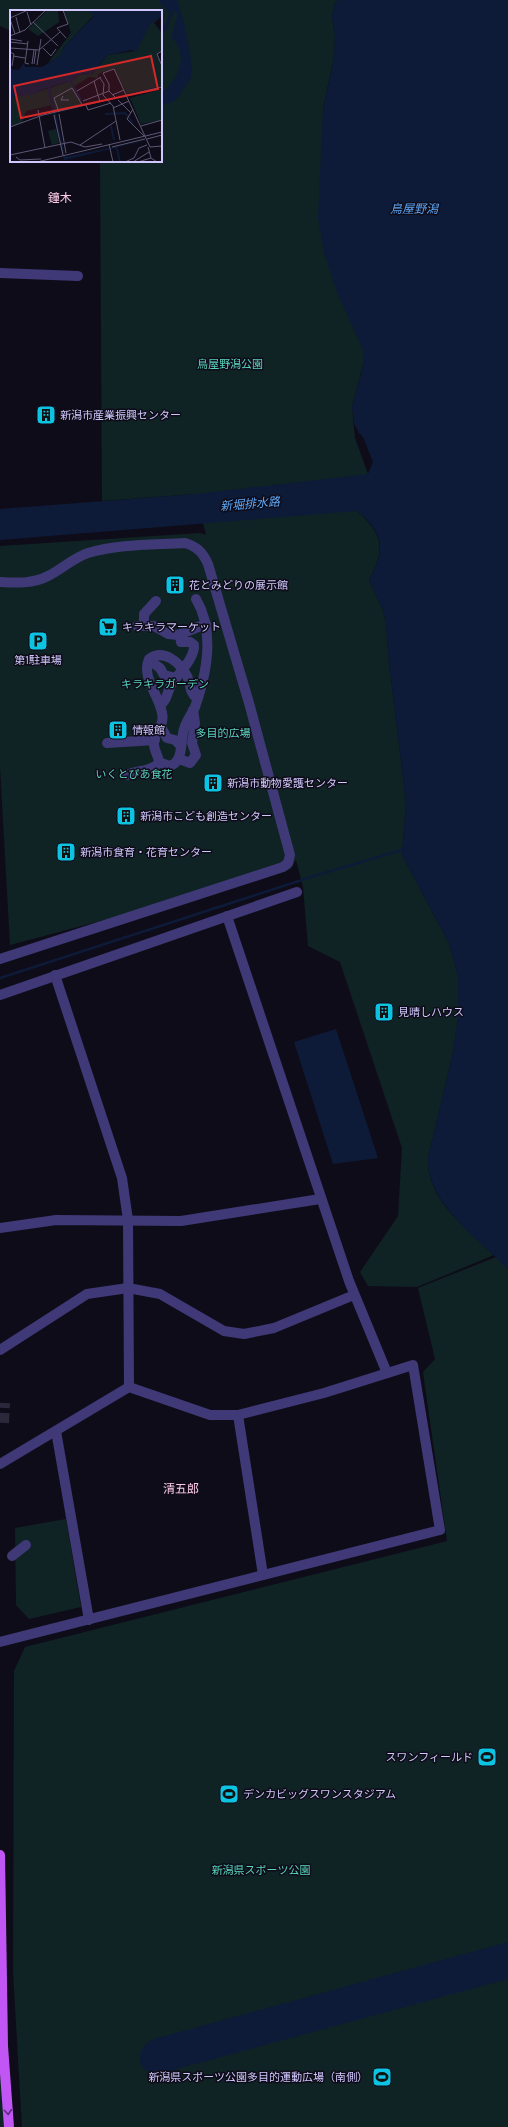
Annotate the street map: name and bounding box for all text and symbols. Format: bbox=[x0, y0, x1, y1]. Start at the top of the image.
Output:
inset map bbox=[10, 10, 162, 162]
district label: 鐘木 bbox=[48, 191, 72, 205]
water label: 鳥屋野潟 bbox=[390, 202, 440, 216]
park label: 鳥屋野潟公園 bbox=[197, 358, 263, 371]
building icon: 新潟市産業振興センター bbox=[35, 404, 57, 426]
place label: 新潟市産業振興センター bbox=[60, 409, 181, 422]
water label: 新堀排水路 bbox=[219, 494, 281, 514]
building icon: 花とみどりの展示館 bbox=[164, 574, 186, 596]
place label: 花とみどりの展示館 bbox=[189, 579, 288, 592]
supermarket icon: キラキラマーケット bbox=[97, 616, 119, 638]
place label: キラキラマーケット bbox=[122, 621, 221, 634]
parking icon: 第1駐車場 bbox=[27, 630, 49, 652]
place label: 第1駐車場 bbox=[14, 654, 62, 667]
park label: キラキラガーデン bbox=[121, 678, 209, 691]
building icon: 情報館 bbox=[107, 719, 129, 741]
place label: 情報館 bbox=[132, 724, 165, 737]
park label: 多目的広場 bbox=[196, 727, 251, 740]
park label: いくとぴあ食花 bbox=[96, 768, 173, 781]
building icon: 新潟市動物愛護センター bbox=[202, 772, 224, 794]
place label: 新潟市動物愛護センター bbox=[227, 777, 348, 790]
building icon: 新潟市こども創造センター bbox=[115, 805, 137, 827]
place label: 新潟市こども創造センター bbox=[140, 810, 272, 823]
building icon: 新潟市食育・花育センター bbox=[55, 841, 77, 863]
place label: 新潟市食育・花育センター bbox=[80, 846, 212, 859]
building icon: 見晴しハウス bbox=[373, 1001, 395, 1023]
place label: 見晴しハウス bbox=[398, 1006, 464, 1019]
district label: 清五郎 bbox=[163, 1482, 199, 1496]
sports icon: スワンフィールド bbox=[476, 1746, 498, 1768]
place label: スワンフィールド bbox=[386, 1751, 473, 1764]
sports icon: デンカビッグスワンスタジアム bbox=[218, 1783, 240, 1805]
place label: デンカビッグスワンスタジアム bbox=[243, 1788, 396, 1801]
park label: 新潟県スポーツ公園 bbox=[212, 1864, 310, 1877]
sports icon: 新潟県スポーツ公園多目的運動広場（南側） bbox=[371, 2066, 393, 2088]
place label: 新潟県スポーツ公園多目的運動広場（南側） bbox=[148, 2071, 368, 2084]
one-way arrow bbox=[4, 2109, 13, 2115]

